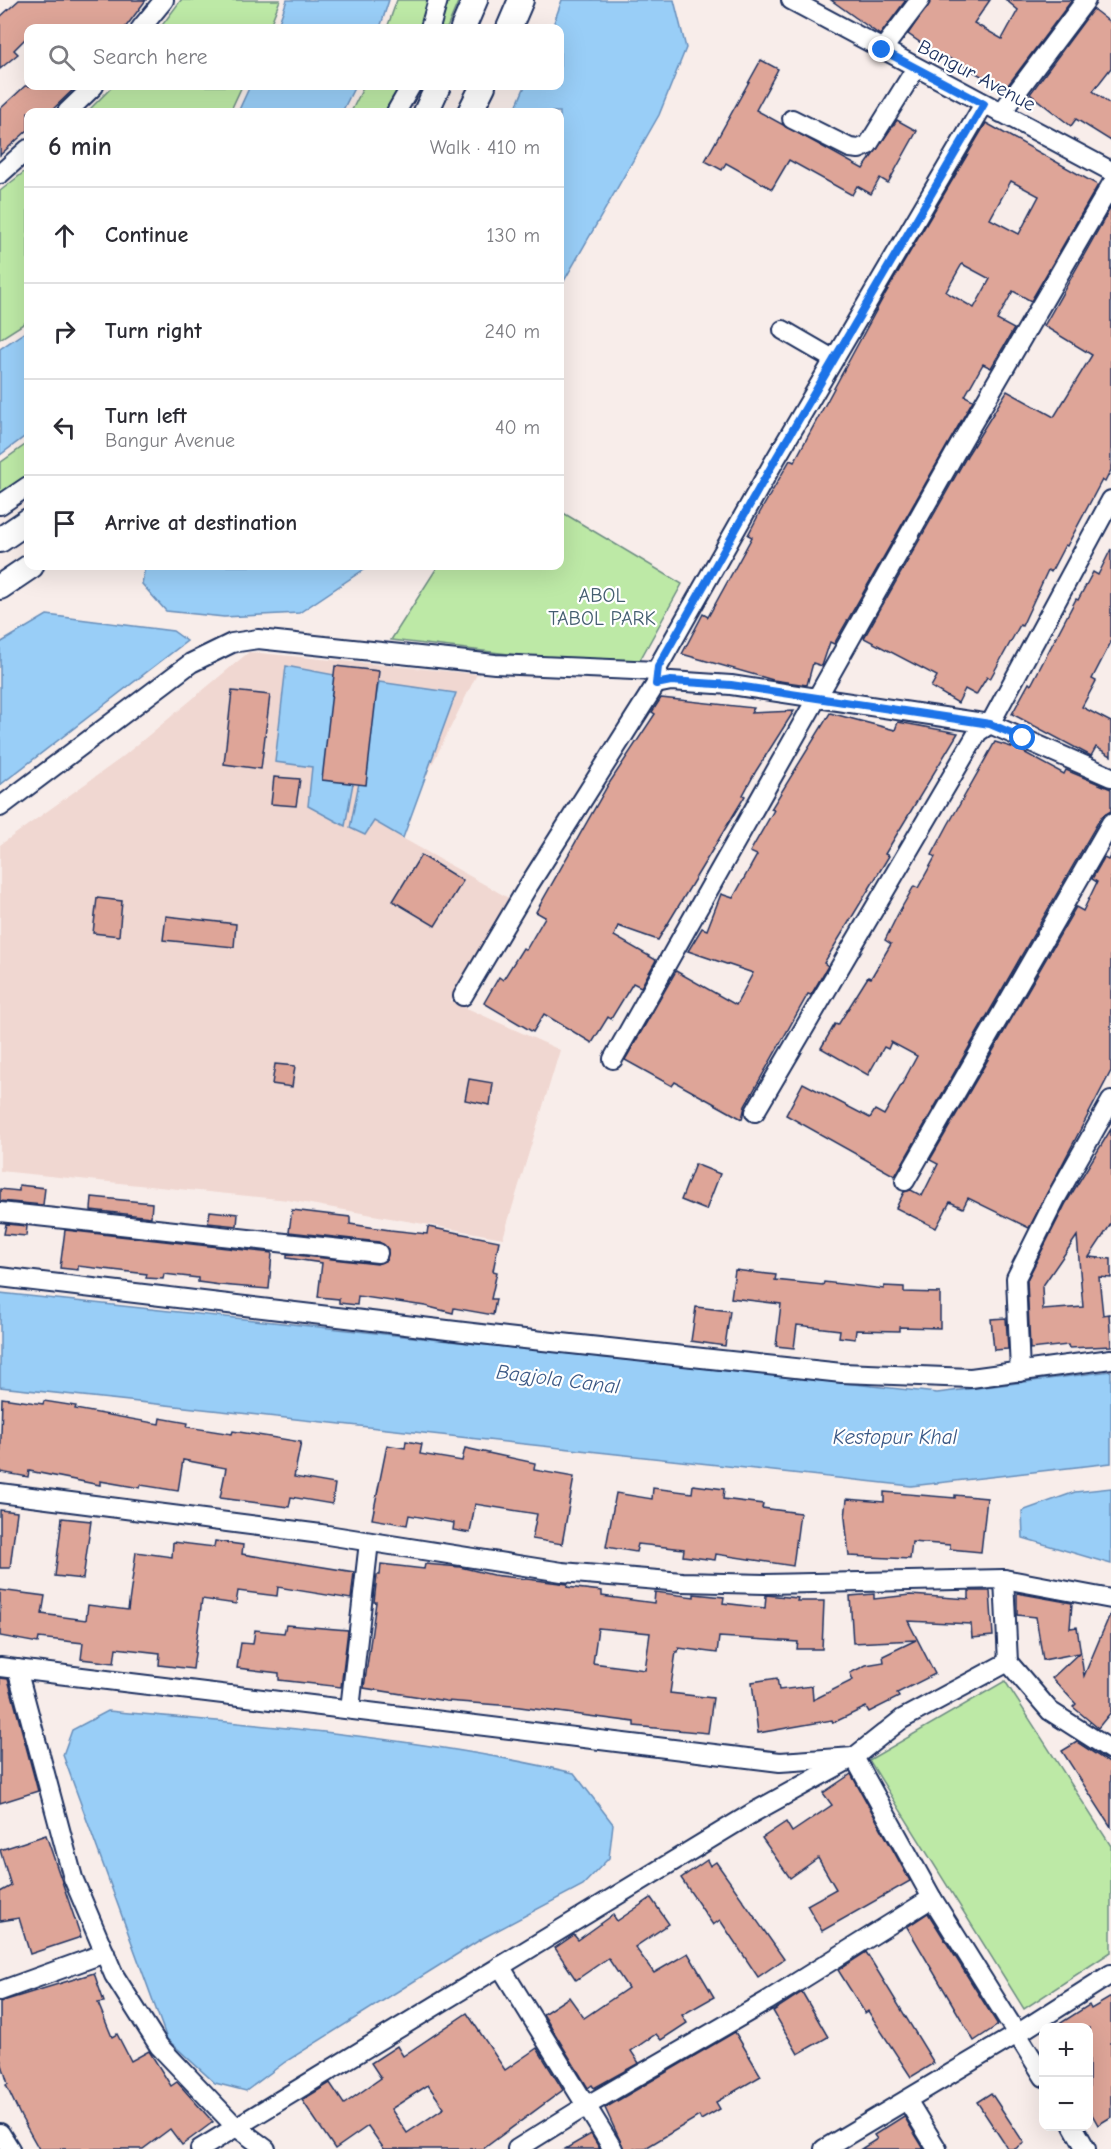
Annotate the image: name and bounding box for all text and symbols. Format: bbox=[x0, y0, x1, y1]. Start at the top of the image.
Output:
search box bbox=[24, 24, 564, 90]
street label: Bangur Avenue bbox=[914, 35, 1040, 116]
route end bbox=[868, 36, 894, 62]
icon: search bbox=[45, 41, 78, 74]
text: Search here bbox=[93, 44, 208, 70]
text: 6 min bbox=[48, 132, 112, 162]
text: Walk · 410 m bbox=[430, 136, 540, 159]
icon: ahead bbox=[48, 219, 81, 252]
text: Continue bbox=[105, 222, 188, 248]
text: 130 m bbox=[487, 224, 540, 247]
icon: right bbox=[48, 315, 81, 348]
text: Turn right bbox=[105, 318, 202, 344]
text: 240 m bbox=[485, 320, 540, 343]
text: Turn left bbox=[105, 403, 187, 429]
icon: left bbox=[48, 411, 81, 444]
text: 40 m bbox=[495, 416, 540, 439]
text: Bangur Avenue bbox=[105, 429, 235, 452]
icon: arrive bbox=[48, 507, 81, 540]
text: Arrive at destination bbox=[105, 510, 297, 536]
park label: ABOL TABOL PARK bbox=[548, 584, 656, 630]
route start bbox=[1009, 724, 1035, 750]
water label: Bagjola Canal bbox=[495, 1360, 622, 1399]
water label: Kestopur Khal bbox=[833, 1425, 958, 1449]
map controls bbox=[1039, 2023, 1093, 2131]
button: + bbox=[1039, 2023, 1093, 2077]
button: − bbox=[1039, 2077, 1093, 2131]

